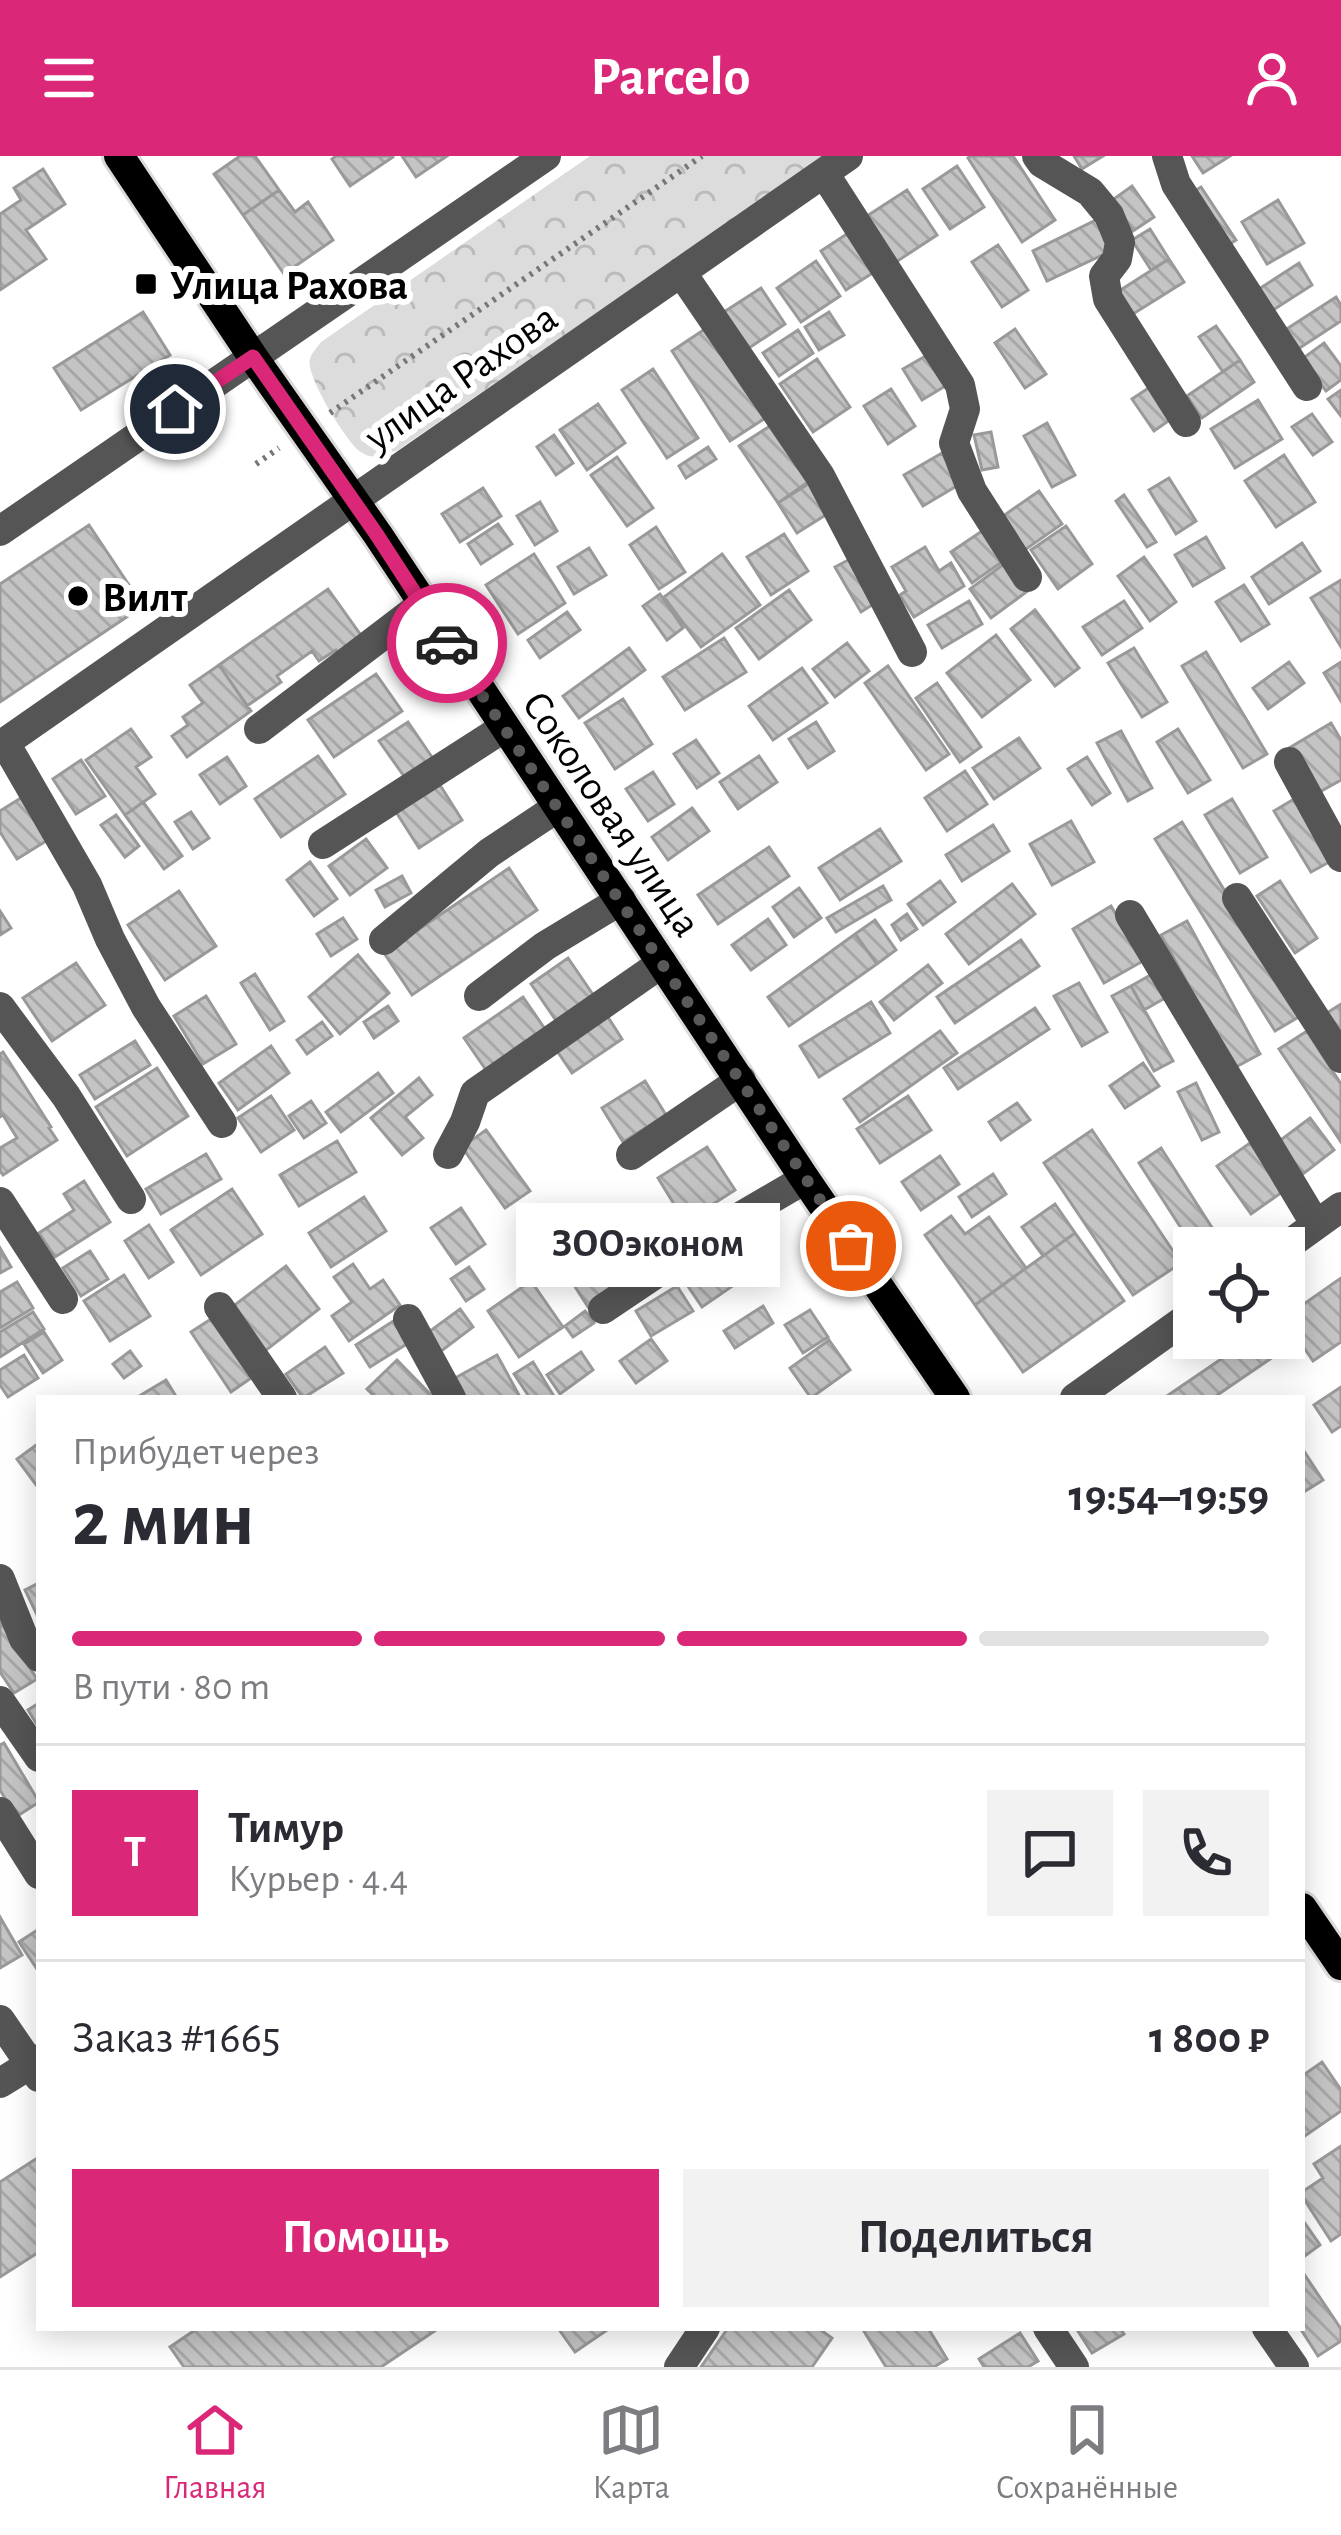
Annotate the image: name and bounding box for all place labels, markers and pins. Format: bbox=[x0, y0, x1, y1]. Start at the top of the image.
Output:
place label: Улица Рахова bbox=[170, 265, 408, 307]
marker: Улица Рахова bbox=[133, 271, 159, 297]
pin bbox=[124, 358, 226, 460]
place label: Вилт bbox=[102, 577, 188, 619]
marker: Вилт bbox=[65, 583, 91, 609]
pin bbox=[800, 1195, 902, 1297]
callout: ЗООэконом bbox=[515, 1204, 779, 1288]

